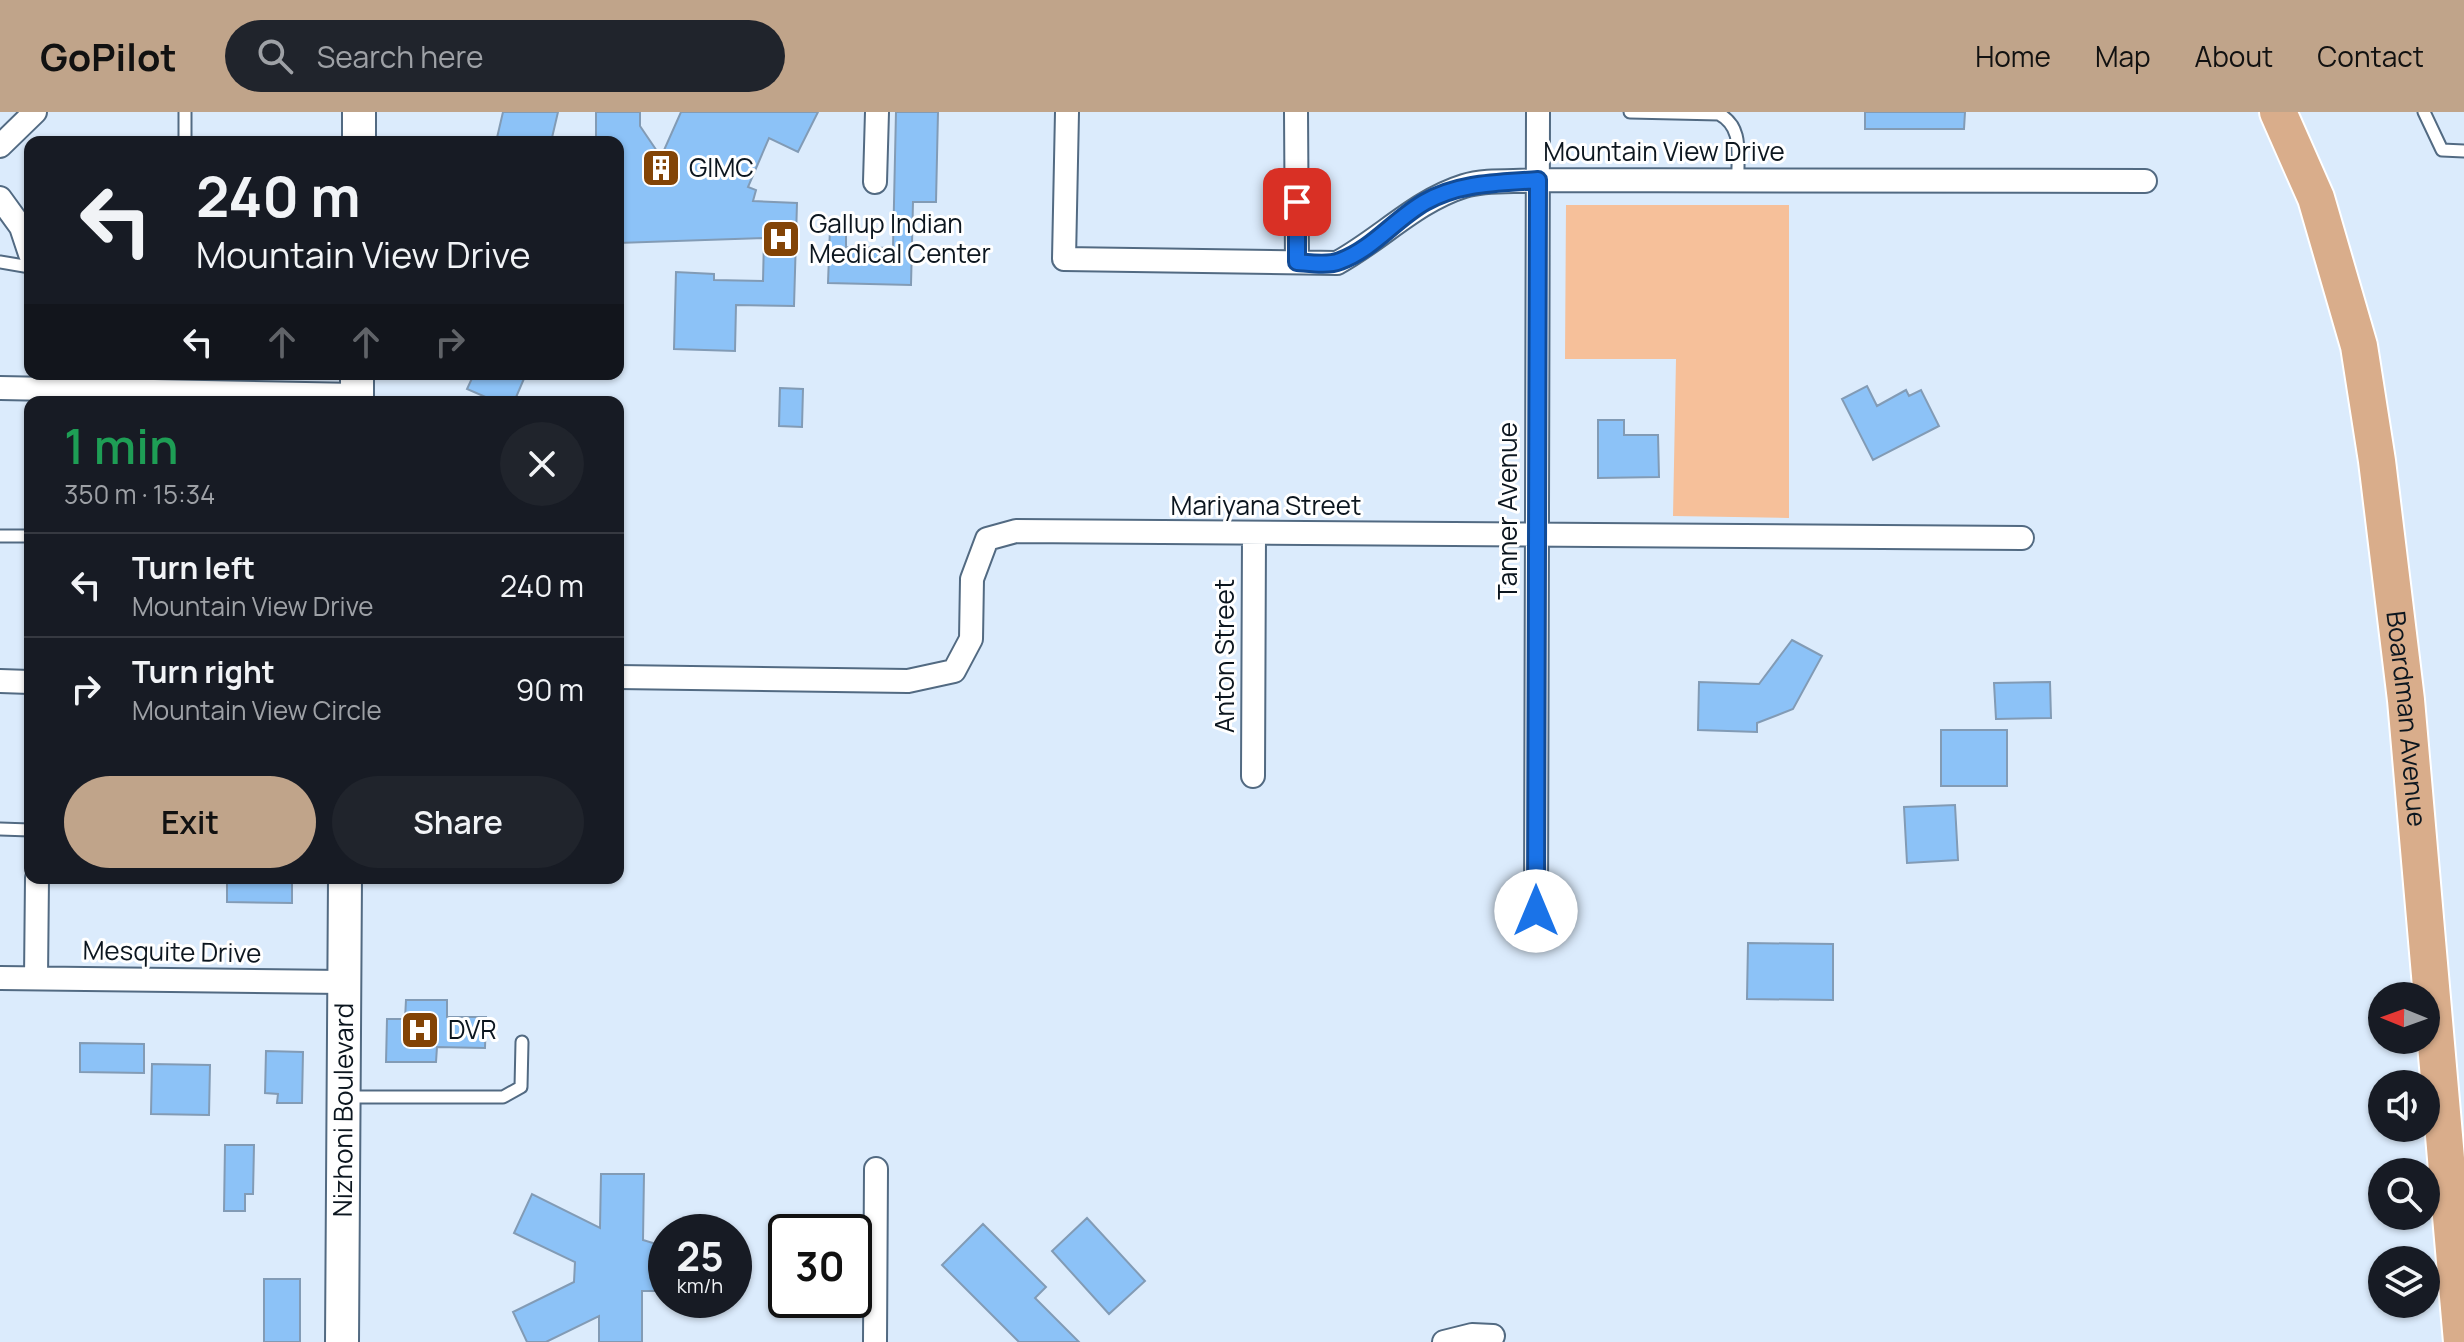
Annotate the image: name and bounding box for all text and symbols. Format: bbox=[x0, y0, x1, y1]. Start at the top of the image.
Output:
search box bbox=[225, 20, 785, 92]
text: GoPilot bbox=[40, 30, 177, 82]
icon: search bbox=[253, 34, 297, 78]
text: Search here bbox=[317, 36, 484, 77]
text: Home bbox=[1975, 37, 2051, 75]
text: Map bbox=[2095, 37, 2151, 75]
text: About bbox=[2195, 37, 2273, 75]
text: Contact bbox=[2317, 37, 2424, 75]
street label: Mountain View Drive bbox=[1543, 133, 1785, 169]
building icon: GIMC bbox=[640, 147, 682, 189]
place label: GIMC bbox=[689, 149, 754, 185]
text: 240 m bbox=[196, 157, 361, 234]
icon: left bbox=[64, 168, 168, 272]
pin bbox=[1263, 168, 1331, 236]
icon: arrive bbox=[1275, 180, 1319, 224]
place label: Gallup Indian Medical Center bbox=[809, 205, 991, 271]
hospital icon: Gallup Indian Medical Center bbox=[760, 218, 802, 260]
text: Mountain View Drive bbox=[196, 230, 530, 279]
icon: left bbox=[176, 320, 220, 364]
icon: ahead bbox=[260, 320, 304, 364]
icon: ahead bbox=[344, 320, 388, 364]
icon: right bbox=[428, 320, 472, 364]
text: 1 min bbox=[64, 413, 178, 478]
button: close bbox=[500, 422, 584, 506]
street label: Tanner Avenue bbox=[1489, 422, 1525, 600]
text: 350 m · 15:34 bbox=[64, 476, 215, 512]
street label: Mariyana Street bbox=[1171, 487, 1361, 523]
text: Turn left bbox=[132, 547, 255, 588]
icon: left bbox=[64, 563, 108, 607]
text: 240 m bbox=[500, 565, 584, 606]
street label: Anton Street bbox=[1206, 579, 1242, 733]
text: Mountain View Drive bbox=[132, 588, 374, 624]
street label: Boardman Avenue bbox=[2378, 609, 2436, 828]
text: Turn right bbox=[132, 651, 275, 692]
icon: right bbox=[64, 667, 108, 711]
text: 90 m bbox=[516, 669, 584, 710]
text: Mountain View Circle bbox=[132, 692, 382, 728]
button: Exit bbox=[64, 776, 316, 868]
button: Share bbox=[332, 776, 584, 868]
position arrow bbox=[1494, 869, 1578, 953]
street label: Mesquite Drive bbox=[82, 931, 262, 971]
north arrow bbox=[2368, 982, 2440, 1054]
map controls bbox=[2368, 982, 2440, 1318]
street label: Nizhoni Boulevard bbox=[324, 1003, 361, 1217]
hospital icon: DVR bbox=[399, 1009, 441, 1051]
place label: DVR bbox=[448, 1011, 497, 1047]
button: sound bbox=[2368, 1070, 2440, 1142]
button: search bbox=[2368, 1158, 2440, 1230]
speed limit sign: 30 bbox=[768, 1214, 872, 1318]
text: 25 bbox=[676, 1228, 724, 1283]
button: layers bbox=[2368, 1246, 2440, 1318]
text: km/h bbox=[677, 1272, 723, 1299]

